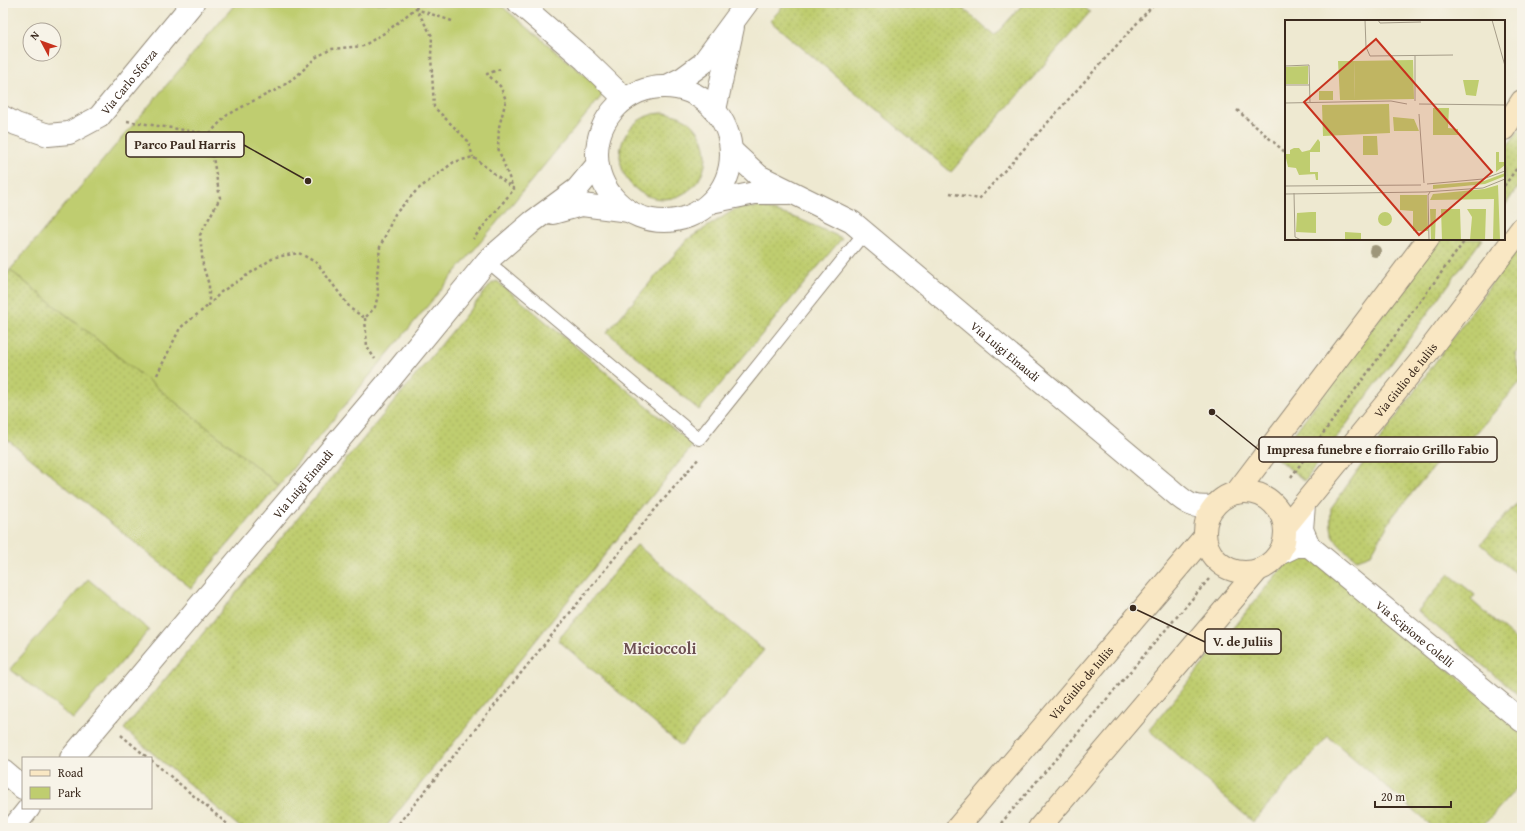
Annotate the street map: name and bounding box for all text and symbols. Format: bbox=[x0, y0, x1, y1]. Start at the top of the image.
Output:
inset map bbox=[1285, 20, 1505, 240]
north arrow bbox=[22, 22, 62, 62]
text: N bbox=[26, 27, 43, 43]
street label: Via Carlo Sforza bbox=[96, 45, 161, 118]
callout: Parco Paul Harris bbox=[126, 132, 244, 157]
text: Parco Paul Harris bbox=[134, 135, 236, 154]
street label: Via Luigi Einaudi bbox=[967, 317, 1044, 385]
street label: Via Giulio de Iuliis bbox=[1370, 339, 1441, 421]
callout: Impresa funebre e fiorraio Grillo Fabio bbox=[1259, 437, 1497, 462]
text: Impresa funebre e fiorraio Grillo Fabio bbox=[1267, 440, 1489, 459]
street label: Via Luigi Einaudi bbox=[268, 445, 337, 522]
street label: Via Scipione Colelli bbox=[1372, 596, 1459, 671]
callout: V. de Juliis bbox=[1205, 629, 1281, 654]
text: V. de Juliis bbox=[1213, 632, 1273, 651]
district label: Micioccoli bbox=[624, 636, 696, 660]
street label: Via Giulio de Iuliis bbox=[1044, 642, 1117, 723]
legend bbox=[22, 757, 152, 809]
text: Road bbox=[58, 764, 84, 781]
scale bar bbox=[1375, 783, 1451, 809]
text: Park bbox=[58, 784, 82, 801]
text: 20 m bbox=[1381, 788, 1405, 805]

